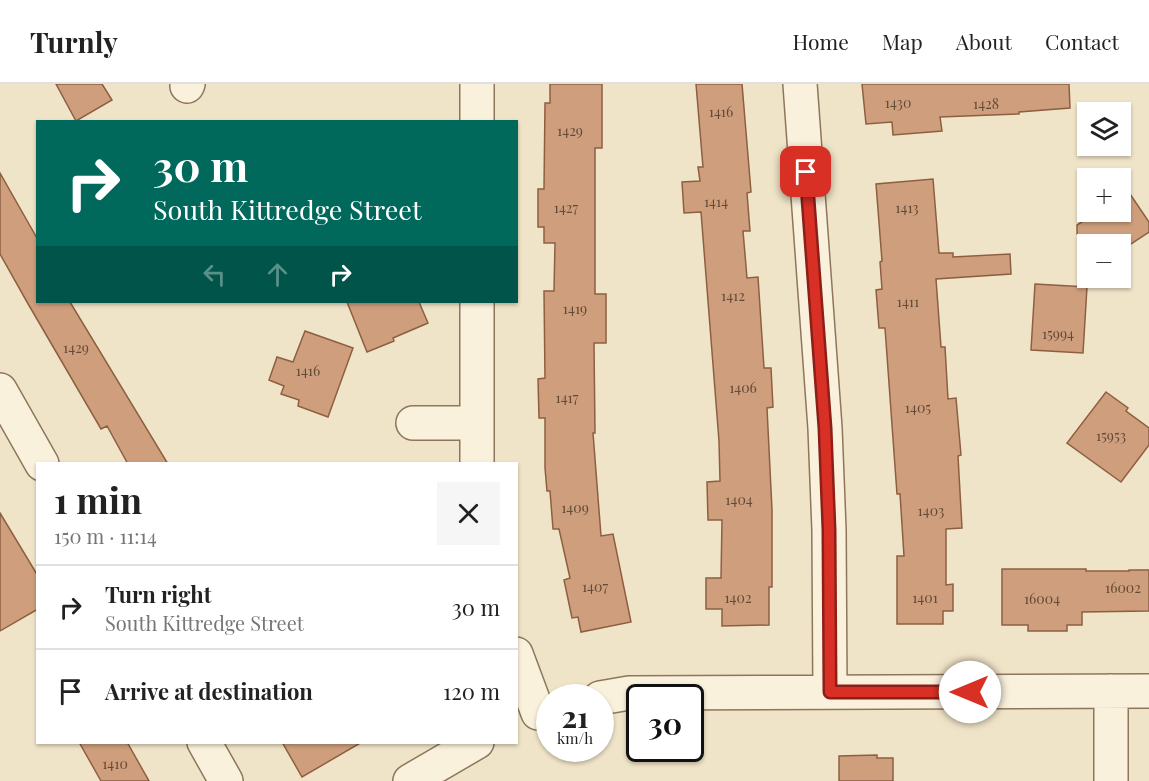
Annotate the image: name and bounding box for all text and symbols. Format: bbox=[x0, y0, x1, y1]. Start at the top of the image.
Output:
text: Turnly bbox=[30, 23, 118, 60]
text: Home bbox=[793, 27, 849, 55]
text: Map bbox=[882, 27, 923, 55]
text: About bbox=[956, 27, 1012, 55]
text: Contact bbox=[1045, 27, 1119, 55]
house number: 1430 bbox=[885, 93, 911, 112]
house number: 1428 bbox=[973, 94, 999, 113]
house number: 1416 bbox=[709, 102, 733, 121]
map controls bbox=[1077, 102, 1131, 288]
button: layers bbox=[1077, 102, 1131, 156]
house number: 1429 bbox=[557, 121, 583, 140]
text: 30 m bbox=[153, 137, 248, 193]
icon: right bbox=[54, 144, 132, 222]
pin bbox=[780, 146, 831, 197]
icon: arrive bbox=[789, 155, 822, 188]
button: + bbox=[1077, 168, 1131, 222]
text: South Kittredge Street bbox=[153, 191, 422, 227]
house number: 1414 bbox=[704, 192, 728, 211]
house number: 1427 bbox=[554, 198, 579, 217]
house number: 1413 bbox=[895, 198, 919, 217]
button: − bbox=[1077, 234, 1131, 288]
icon: left bbox=[198, 258, 231, 291]
icon: ahead bbox=[261, 258, 294, 291]
icon: right bbox=[324, 258, 357, 291]
house number: 1412 bbox=[721, 286, 745, 305]
house number: 1411 bbox=[897, 292, 919, 311]
house number: 1419 bbox=[563, 299, 587, 318]
house number: 15994 bbox=[1042, 324, 1074, 343]
house number: 1429 bbox=[63, 338, 89, 357]
house number: 1416 bbox=[296, 361, 320, 380]
house number: 1406 bbox=[729, 378, 757, 397]
house number: 1417 bbox=[556, 388, 579, 407]
house number: 1405 bbox=[905, 398, 931, 417]
house number: 15953 bbox=[1096, 426, 1126, 445]
text: 1 min bbox=[54, 475, 142, 523]
button: close bbox=[437, 482, 500, 545]
house number: 1404 bbox=[725, 490, 753, 509]
house number: 1409 bbox=[561, 498, 589, 517]
house number: 1403 bbox=[918, 501, 944, 520]
text: 150 m · 11:14 bbox=[54, 522, 157, 549]
house number: 1407 bbox=[582, 577, 608, 596]
house number: 16002 bbox=[1105, 578, 1141, 597]
text: Turn right bbox=[105, 579, 211, 609]
house number: 1402 bbox=[724, 588, 752, 607]
house number: 1401 bbox=[912, 588, 938, 607]
house number: 16004 bbox=[1024, 589, 1060, 608]
icon: right bbox=[54, 591, 87, 624]
text: 30 m bbox=[452, 592, 500, 622]
text: South Kittredge Street bbox=[105, 609, 304, 636]
position arrow bbox=[938, 660, 1002, 724]
icon: arrive bbox=[54, 675, 87, 708]
text: Arrive at destination bbox=[105, 676, 313, 706]
text: 120 m bbox=[443, 676, 500, 706]
speed limit sign: 30 bbox=[626, 684, 704, 762]
text: 21 bbox=[561, 696, 589, 736]
text: km/h bbox=[557, 728, 593, 748]
house number: 1410 bbox=[102, 754, 128, 773]

